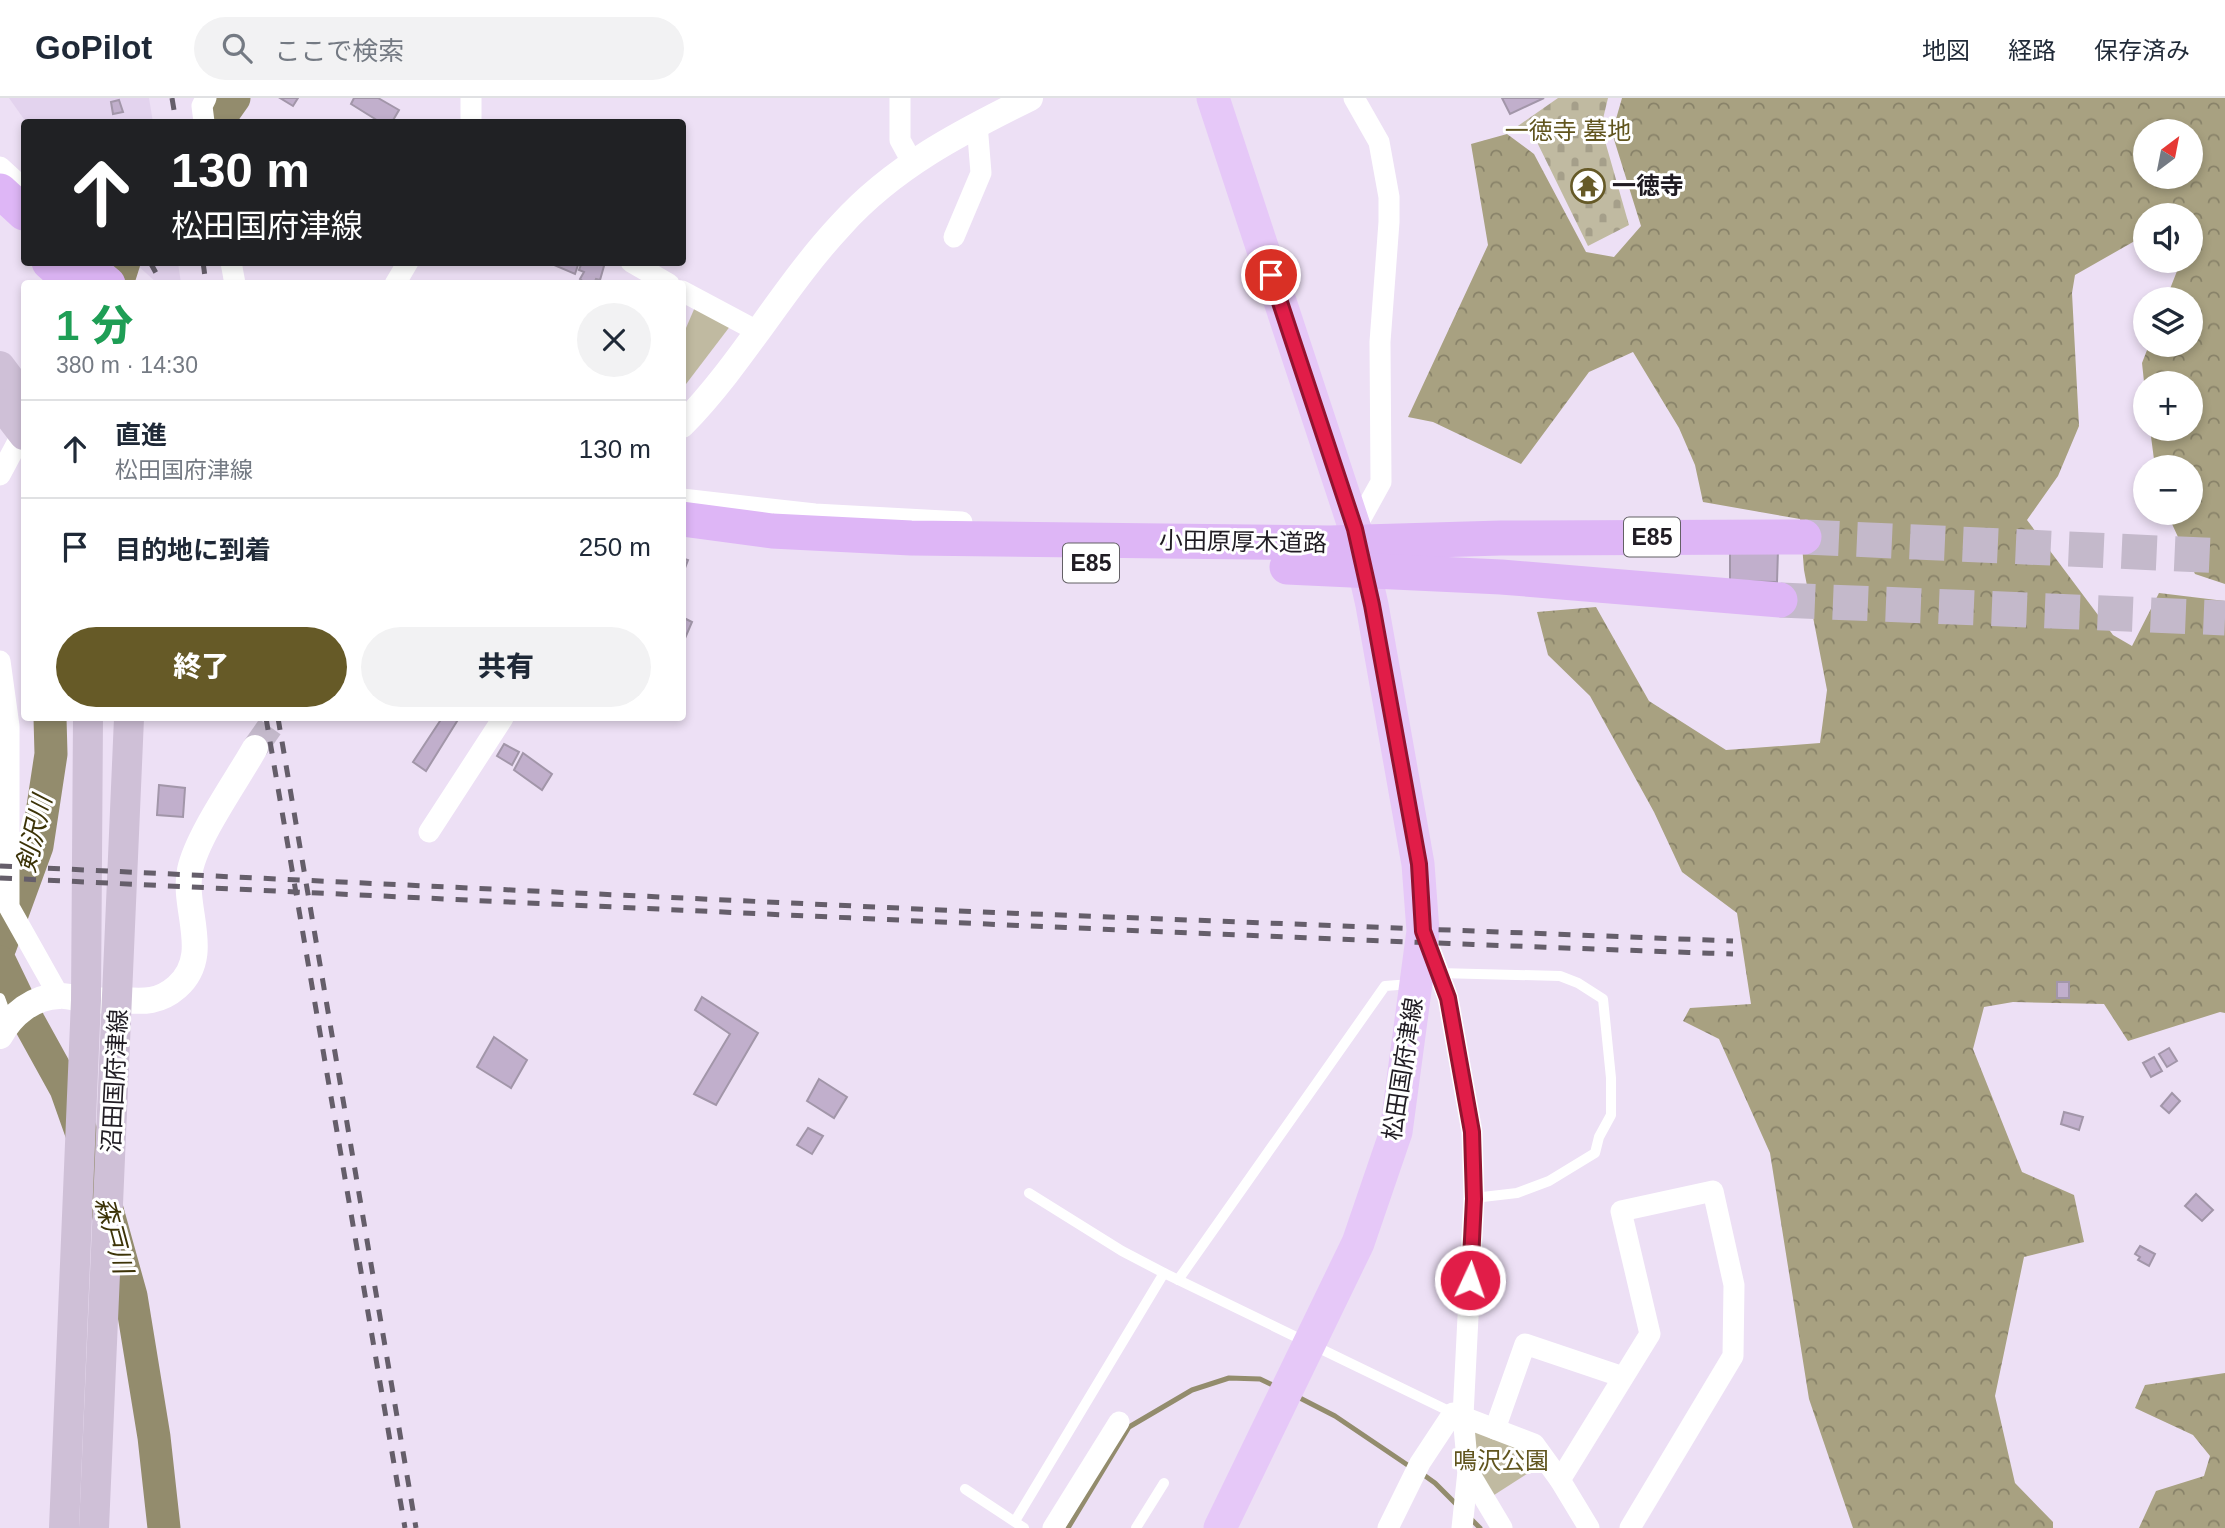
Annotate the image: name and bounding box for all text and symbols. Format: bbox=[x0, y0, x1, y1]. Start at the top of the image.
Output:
search box bbox=[194, 17, 684, 80]
text: GoPilot bbox=[35, 29, 152, 66]
icon: search bbox=[218, 29, 256, 67]
text: ここで検索 bbox=[274, 36, 404, 66]
text: 地図 bbox=[1922, 37, 1970, 64]
text: 経路 bbox=[2008, 37, 2056, 64]
text: 保存済み bbox=[2094, 37, 2190, 64]
park label: 一徳寺 墓地 bbox=[1505, 117, 1631, 144]
north arrow bbox=[2133, 119, 2203, 189]
map controls bbox=[2133, 119, 2203, 525]
text: 130 m bbox=[171, 143, 310, 197]
icon: ahead bbox=[56, 147, 147, 238]
temple icon: 一徳寺 bbox=[1569, 167, 1607, 205]
place label: 一徳寺 bbox=[1612, 172, 1684, 199]
button: sound bbox=[2133, 203, 2203, 273]
text: 松田国府津線 bbox=[171, 208, 363, 244]
pin bbox=[1241, 245, 1301, 305]
icon: arrive bbox=[1252, 256, 1290, 294]
button: layers bbox=[2133, 287, 2203, 357]
text: 1 分 bbox=[56, 302, 133, 349]
button: close bbox=[577, 303, 651, 377]
text: 380 m · 14:30 bbox=[56, 352, 198, 378]
button: + bbox=[2133, 371, 2203, 441]
text: 直進 bbox=[115, 420, 167, 450]
icon: ahead bbox=[56, 430, 94, 468]
text: 130 m bbox=[579, 434, 651, 464]
button: − bbox=[2133, 455, 2203, 525]
text: 松田国府津線 bbox=[115, 457, 253, 483]
road number: E85 bbox=[1624, 518, 1680, 556]
street label: 小田原厚木道路 bbox=[1159, 527, 1327, 556]
icon: arrive bbox=[56, 528, 94, 566]
text: 250 m bbox=[579, 532, 651, 562]
text: 目的地に到着 bbox=[115, 535, 271, 565]
road number: E85 bbox=[1063, 544, 1119, 583]
button: 終了 bbox=[56, 627, 347, 707]
button: 共有 bbox=[361, 627, 651, 707]
water label: 剣沢川 bbox=[11, 790, 58, 875]
street label: 松田国府津線 bbox=[1378, 996, 1427, 1142]
street label: 沼田国府津線 bbox=[97, 1008, 132, 1154]
water label: 森戸川 bbox=[89, 1193, 139, 1279]
position arrow bbox=[1433, 1243, 1507, 1317]
park label: 鳴沢公園 bbox=[1453, 1447, 1549, 1474]

